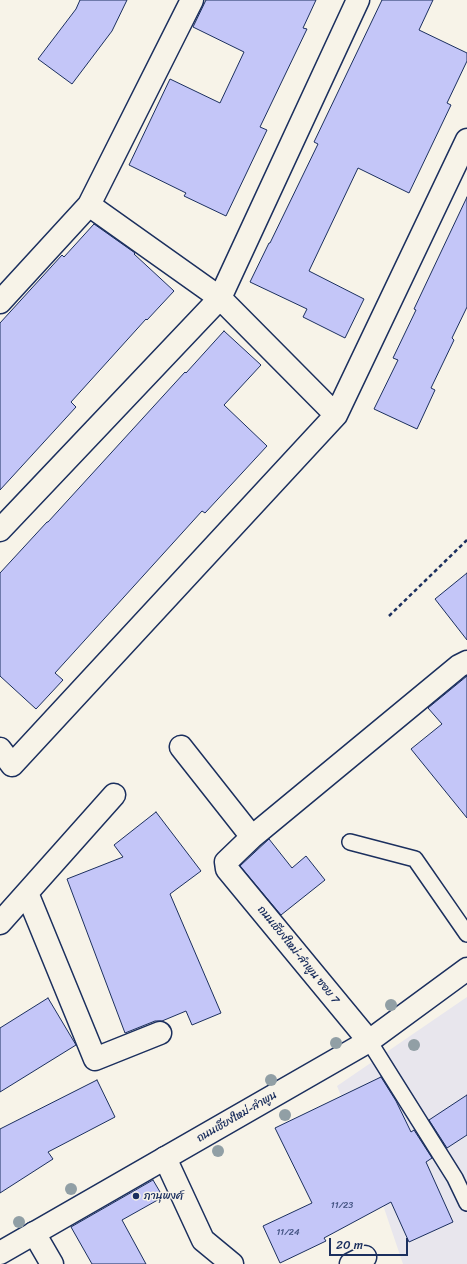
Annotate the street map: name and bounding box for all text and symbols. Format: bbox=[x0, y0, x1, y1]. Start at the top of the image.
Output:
street label: ถนนเชียงใหม่-ลำพูน ซอย 7 bbox=[254, 903, 342, 1007]
street label: ถนนเชียงใหม่-ลำพูน bbox=[194, 1089, 280, 1145]
place label: ภานุพงศ์ bbox=[144, 1189, 183, 1203]
marker: ภานุพงศ์ bbox=[131, 1191, 141, 1201]
house number: 11/23 bbox=[331, 1201, 353, 1211]
house number: 11/24 bbox=[276, 1228, 300, 1238]
scale bar bbox=[331, 1230, 410, 1256]
text: 20 m bbox=[336, 1234, 363, 1256]

